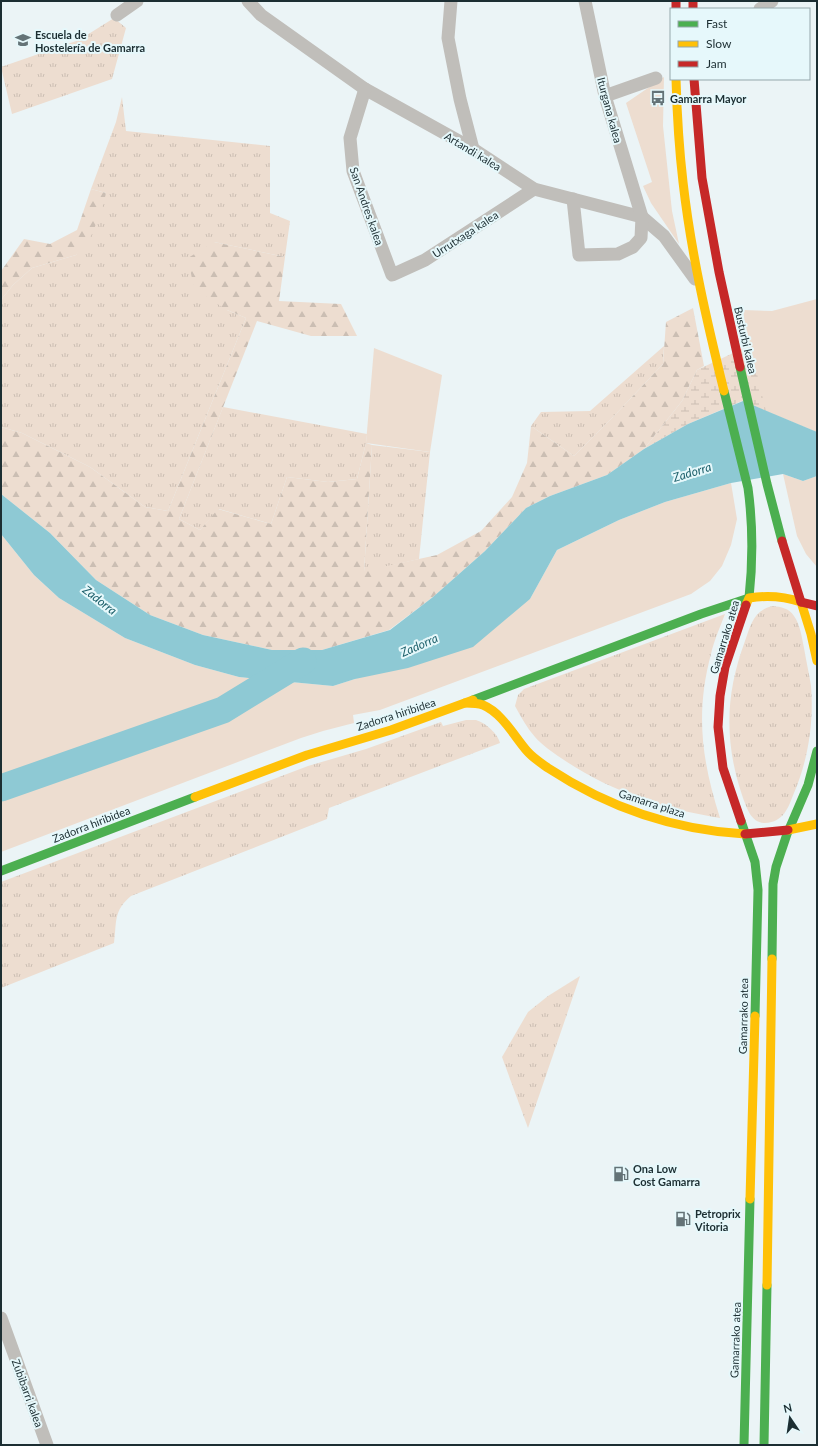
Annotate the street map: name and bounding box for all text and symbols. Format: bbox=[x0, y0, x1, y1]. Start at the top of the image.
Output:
legend bbox=[670, 8, 810, 80]
text: Fast bbox=[706, 16, 728, 31]
place label: Escuela de Hostelería de Gamarra bbox=[35, 28, 145, 54]
school or university icon: Escuela de Hostelería de Gamarra bbox=[14, 31, 32, 49]
text: Slow bbox=[706, 36, 732, 51]
text: Jam bbox=[706, 56, 727, 71]
street label: Iturgana kalea bbox=[595, 76, 625, 144]
bus stop icon: Gamarra Mayor bbox=[649, 89, 667, 107]
place label: Gamarra Mayor bbox=[670, 92, 747, 105]
street label: Artandi kalea bbox=[442, 129, 504, 173]
street label: San Andres kalea bbox=[348, 165, 386, 247]
street label: Urrutxaga kalea bbox=[430, 208, 500, 260]
street label: Busturbi kalea bbox=[732, 305, 760, 375]
water label: Zadorra bbox=[670, 459, 713, 485]
water label: Zadorra bbox=[79, 581, 120, 618]
street label: Gamarrako atea bbox=[707, 599, 741, 675]
water label: Zadorra bbox=[397, 630, 440, 660]
street label: Zadorra hiribidea bbox=[355, 695, 437, 733]
street label: Gamarra plaza bbox=[617, 786, 687, 820]
street label: Zadorra hiribidea bbox=[50, 803, 132, 845]
street label: Gamarrako atea bbox=[736, 978, 750, 1054]
place label: Ona Low Cost Gamarra bbox=[633, 1162, 700, 1188]
fuel station icon: Ona Low Cost Gamarra bbox=[612, 1165, 630, 1183]
place label: Petroprix Vitoria bbox=[694, 1207, 741, 1233]
fuel station icon: Petroprix Vitoria bbox=[674, 1210, 692, 1228]
street label: Gamarrako atea bbox=[727, 1302, 743, 1378]
street label: Zubibarri kalea bbox=[10, 1357, 46, 1429]
north arrow bbox=[770, 1398, 810, 1438]
text: N bbox=[782, 1400, 793, 1415]

